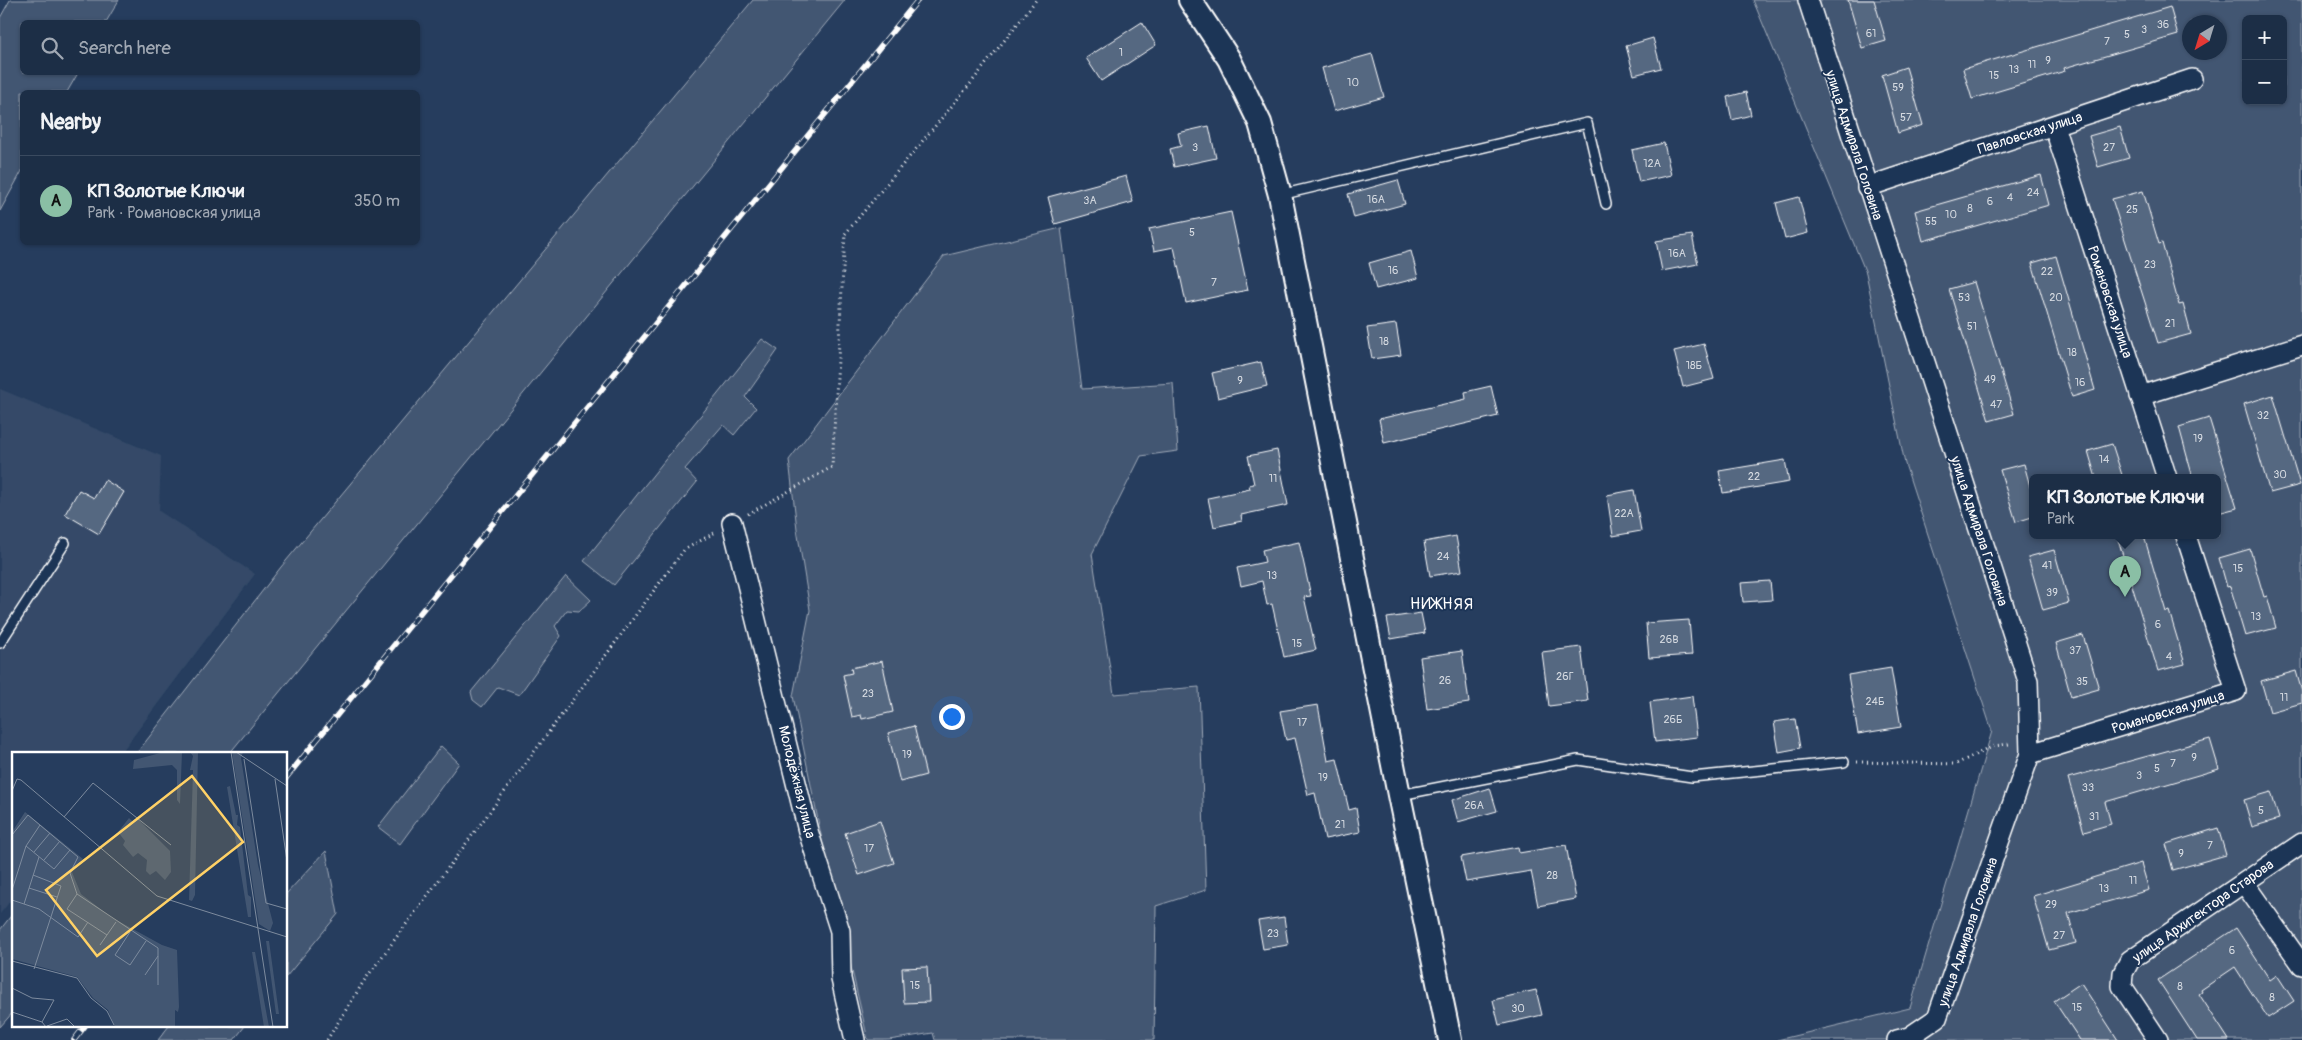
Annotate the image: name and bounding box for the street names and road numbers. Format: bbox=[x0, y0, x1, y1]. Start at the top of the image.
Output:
street label: улица Адмирала Головина bbox=[1821, 67, 1886, 222]
street label: Павловская улица bbox=[1976, 108, 2084, 158]
street label: Романовская улица bbox=[2084, 244, 2136, 360]
street label: улица Адмирала Головина bbox=[1946, 453, 2011, 608]
street label: Романовская улица bbox=[2110, 687, 2226, 737]
street label: Молодёжная улица bbox=[775, 724, 819, 840]
street label: улица Адмирала Головина bbox=[1934, 855, 2002, 1010]
street label: улица Архитектора Старова bbox=[2128, 856, 2277, 967]

